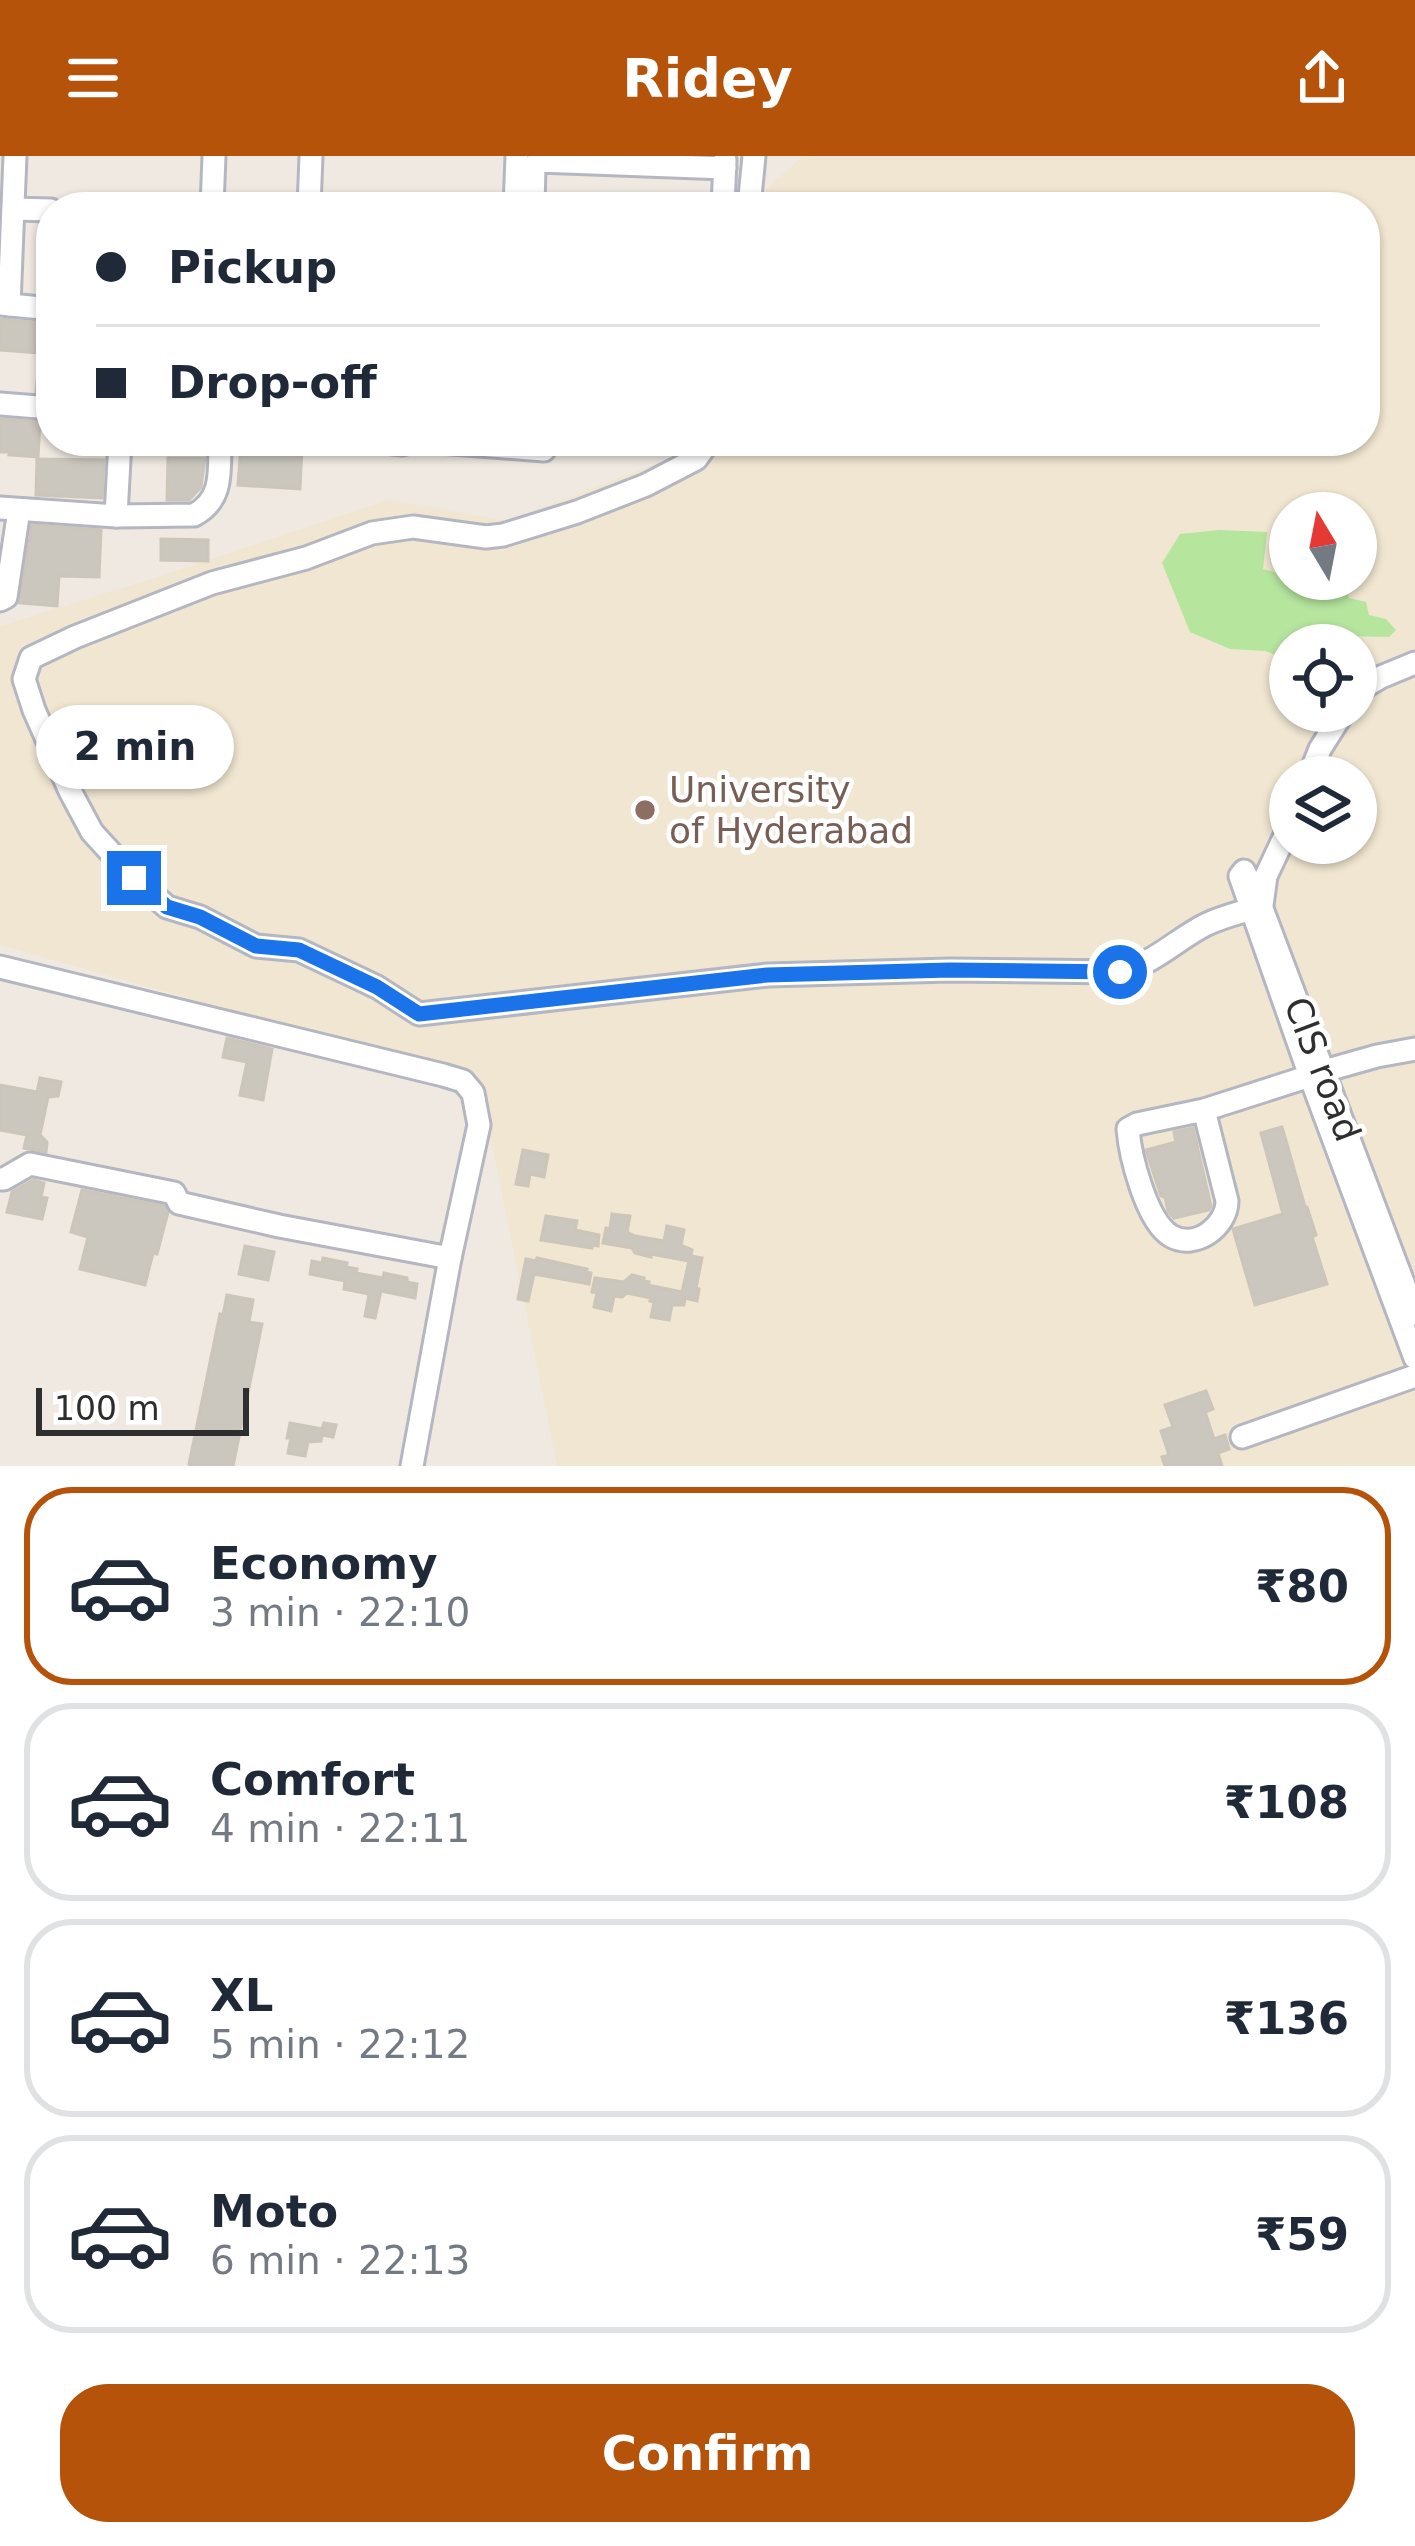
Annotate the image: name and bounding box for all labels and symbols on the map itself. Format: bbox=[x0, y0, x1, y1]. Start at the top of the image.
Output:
north arrow bbox=[1269, 492, 1377, 600]
callout: 2 min bbox=[35, 704, 233, 788]
place label: University of Hyderabad bbox=[669, 769, 913, 851]
marker: University of Hyderabad bbox=[632, 797, 658, 823]
route end bbox=[107, 851, 161, 905]
route start bbox=[1093, 945, 1147, 999]
street label: CIS road bbox=[1276, 991, 1369, 1147]
scale bar bbox=[36, 1382, 249, 1435]

